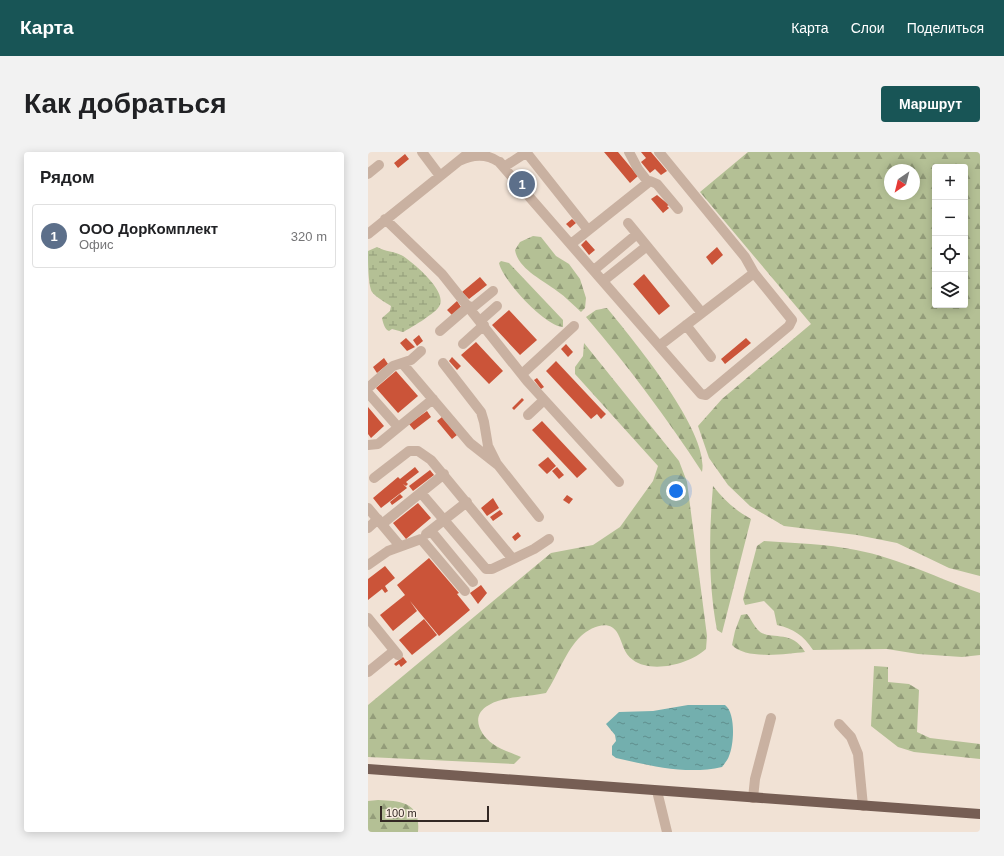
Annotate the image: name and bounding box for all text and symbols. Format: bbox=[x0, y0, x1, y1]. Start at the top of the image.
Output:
text: Карта bbox=[20, 17, 74, 38]
text: Карта bbox=[791, 20, 829, 36]
text: Слои bbox=[851, 20, 885, 36]
text: Поделиться bbox=[907, 20, 984, 36]
button: Маршрут bbox=[881, 86, 980, 122]
text: Как добраться bbox=[24, 88, 226, 119]
north arrow bbox=[884, 164, 920, 200]
map controls bbox=[932, 164, 968, 308]
button: + bbox=[932, 164, 968, 200]
text: Рядом bbox=[40, 168, 95, 187]
pin: 1 bbox=[509, 169, 535, 199]
button: − bbox=[932, 200, 968, 236]
text: ООО ДорКомплект bbox=[79, 220, 218, 237]
text: 1 bbox=[50, 229, 58, 244]
text: 320 m bbox=[291, 229, 327, 244]
button: locate bbox=[932, 236, 968, 272]
text: Офис bbox=[79, 237, 114, 252]
button: layers bbox=[932, 272, 968, 308]
your location bbox=[666, 481, 686, 501]
scale bar bbox=[380, 804, 489, 823]
text: 100 m bbox=[386, 807, 417, 819]

